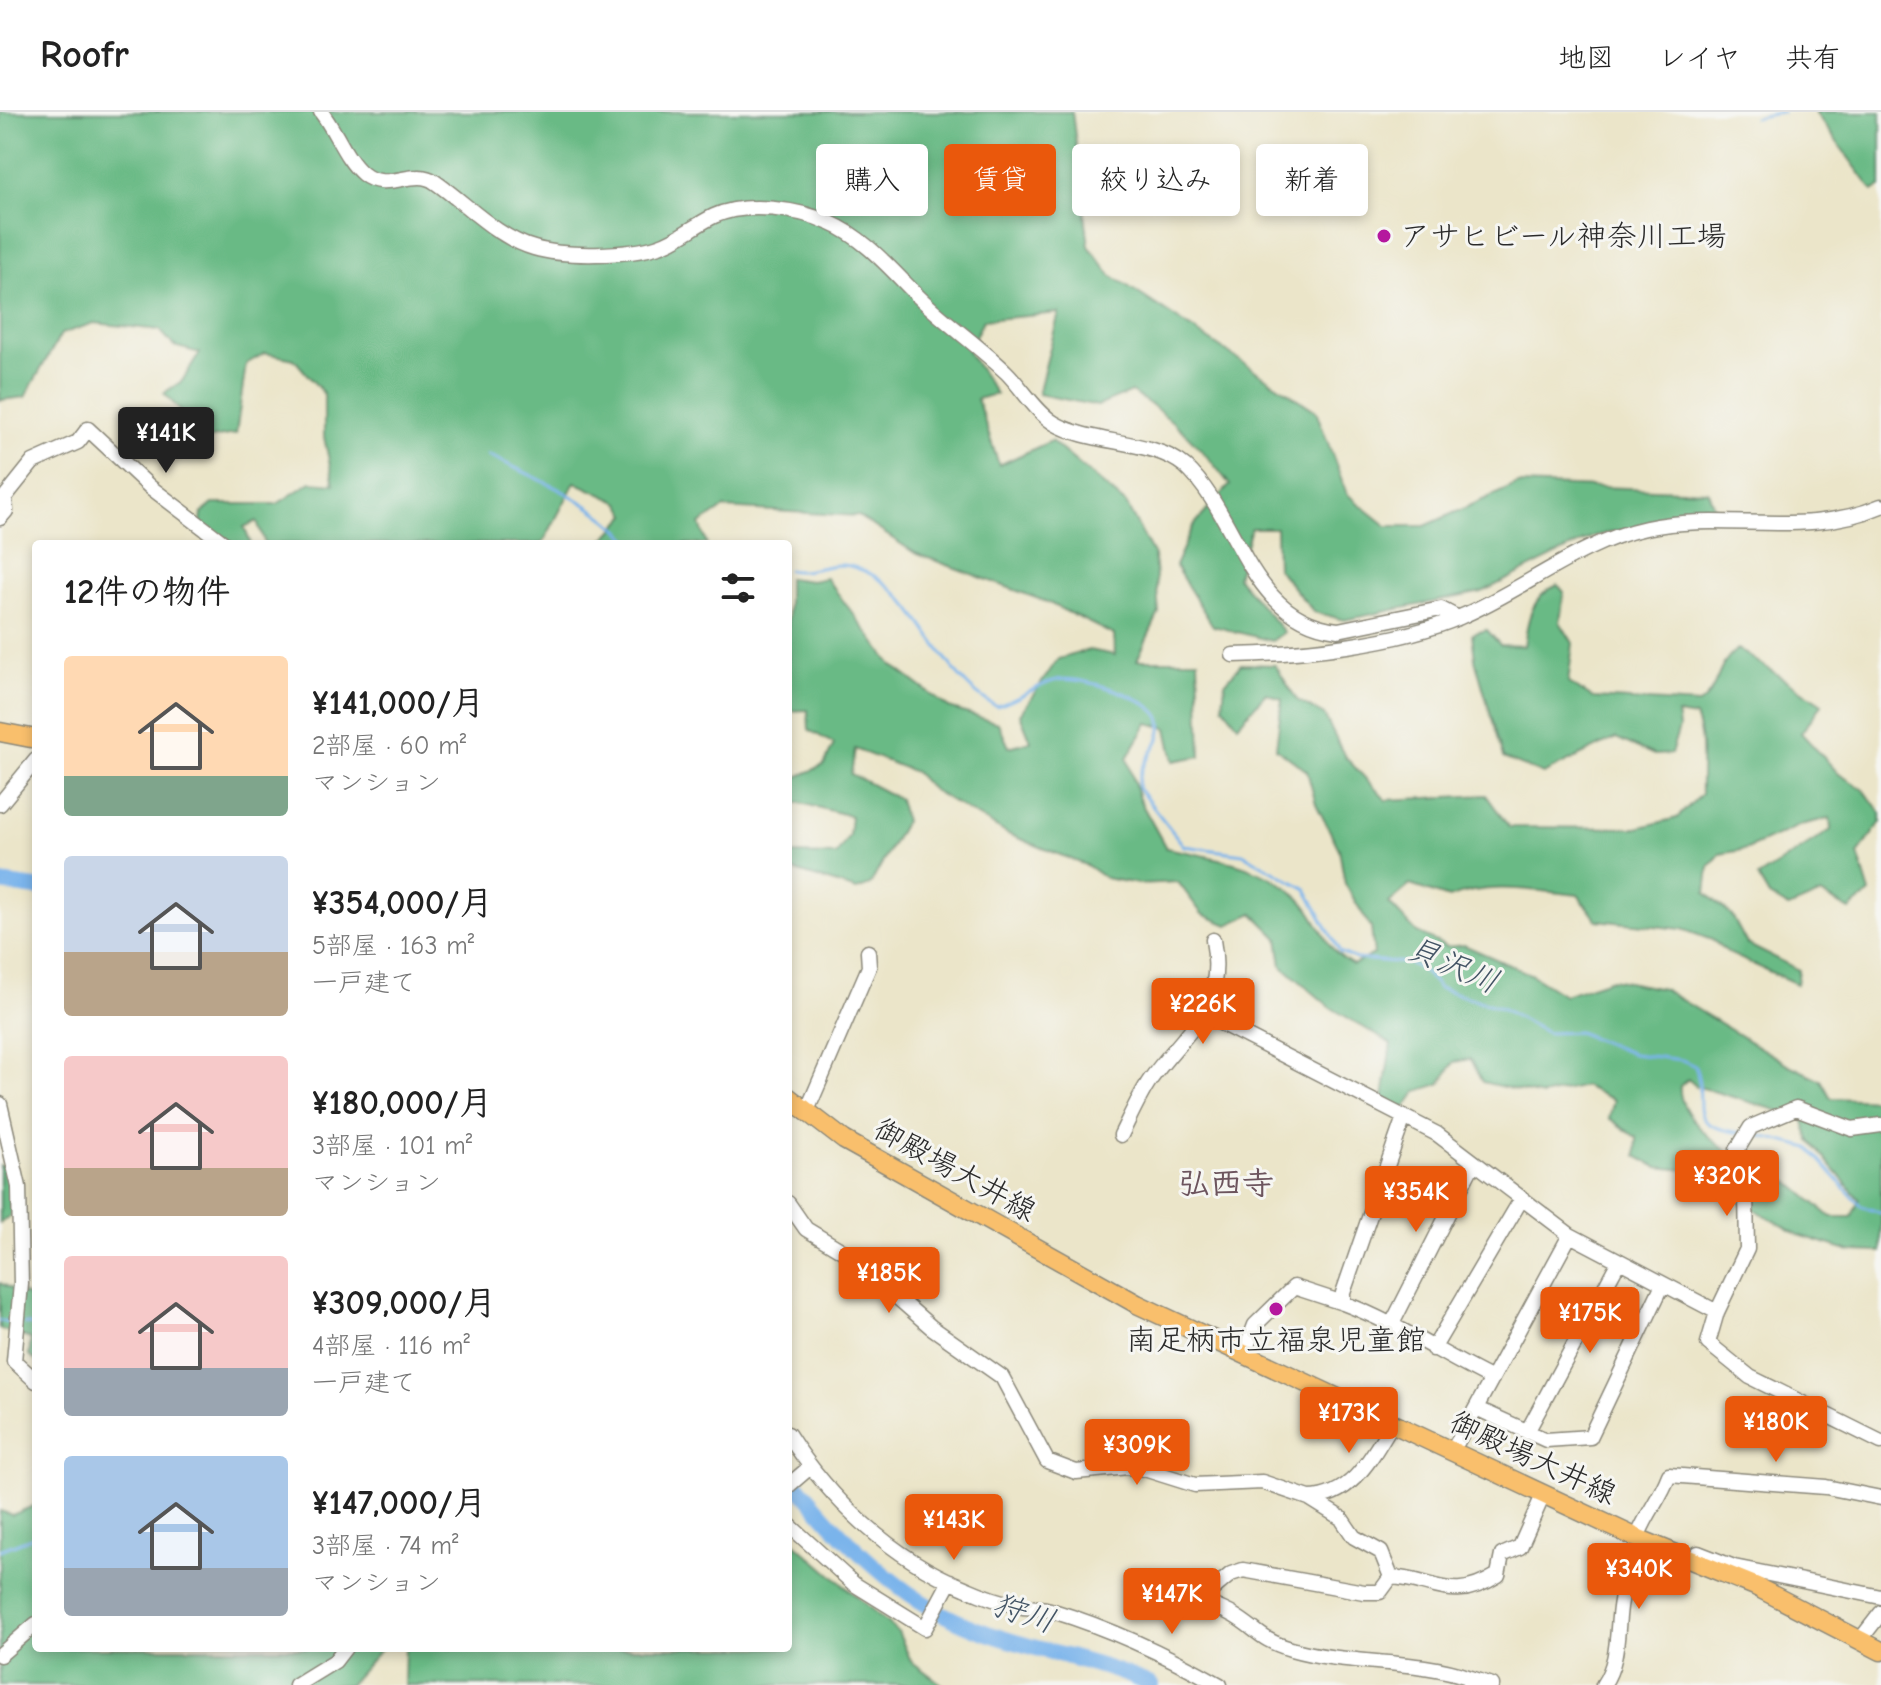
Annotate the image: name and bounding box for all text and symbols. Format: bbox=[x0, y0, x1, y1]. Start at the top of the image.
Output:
text: Roofr bbox=[40, 33, 129, 77]
text: 地図 bbox=[1558, 42, 1614, 74]
text: レイヤ bbox=[1658, 42, 1741, 74]
text: 共有 bbox=[1785, 42, 1841, 74]
chip: 購入 bbox=[816, 144, 928, 216]
chip: 賃貸 bbox=[944, 144, 1056, 216]
chip: 絞り込み bbox=[1072, 144, 1240, 216]
chip: 新着 bbox=[1256, 144, 1368, 216]
place label: アサヒビール神奈川工場 bbox=[1400, 219, 1727, 254]
marker: アサヒビール神奈川工場 bbox=[1375, 227, 1393, 245]
pin: ¥141K bbox=[110, 407, 222, 475]
text: ¥141K bbox=[136, 418, 196, 448]
icon: filters bbox=[716, 566, 760, 610]
text: 12件の物件 bbox=[64, 572, 230, 612]
text: ¥141,000/月 bbox=[312, 683, 485, 723]
icon: home bbox=[128, 688, 224, 784]
text: 2部屋 · 60 m² bbox=[312, 731, 466, 761]
text: マンション bbox=[312, 768, 441, 798]
text: ¥354,000/月 bbox=[312, 883, 493, 923]
icon: home bbox=[128, 888, 224, 984]
water label: 貝沢川 bbox=[1402, 929, 1504, 1001]
text: 5部屋 · 163 m² bbox=[312, 931, 474, 961]
text: 一戸建て bbox=[312, 968, 416, 998]
pin: ¥226K bbox=[1147, 978, 1259, 1046]
text: ¥226K bbox=[1170, 989, 1236, 1019]
text: ¥180,000/月 bbox=[312, 1083, 493, 1123]
icon: home bbox=[128, 1088, 224, 1184]
street label: 御殿場大井線 bbox=[868, 1111, 1042, 1229]
text: 3部屋 · 101 m² bbox=[312, 1131, 472, 1161]
pin: ¥320K bbox=[1671, 1150, 1783, 1218]
text: ¥320K bbox=[1693, 1161, 1761, 1191]
district label: 弘西寺 bbox=[1178, 1165, 1274, 1202]
pin: ¥354K bbox=[1360, 1166, 1472, 1234]
text: マンション bbox=[312, 1168, 441, 1198]
text: ¥354K bbox=[1383, 1177, 1449, 1207]
pin: ¥185K bbox=[833, 1247, 945, 1315]
text: ¥185K bbox=[857, 1258, 921, 1288]
text: ¥309,000/月 bbox=[312, 1283, 496, 1323]
pin: ¥175K bbox=[1534, 1287, 1646, 1355]
icon: home bbox=[128, 1288, 224, 1384]
text: ¥175K bbox=[1558, 1298, 1622, 1328]
marker: 南足柄市立福泉児童館 bbox=[1267, 1300, 1285, 1318]
place label: 南足柄市立福泉児童館 bbox=[1126, 1323, 1426, 1358]
text: 4部屋 · 116 m² bbox=[312, 1331, 470, 1361]
text: 一戸建て bbox=[312, 1368, 416, 1398]
pin: ¥173K bbox=[1293, 1387, 1405, 1455]
pin: ¥180K bbox=[1720, 1396, 1832, 1464]
text: ¥173K bbox=[1318, 1398, 1380, 1428]
street label: 御殿場大井線 bbox=[1444, 1404, 1622, 1512]
text: ¥180K bbox=[1743, 1407, 1809, 1437]
pin: ¥309K bbox=[1081, 1419, 1193, 1487]
text: ¥309K bbox=[1103, 1430, 1171, 1460]
text: ¥147,000/月 bbox=[312, 1483, 487, 1523]
icon: home bbox=[128, 1488, 224, 1584]
pin: ¥143K bbox=[898, 1494, 1010, 1562]
text: ¥143K bbox=[923, 1505, 985, 1535]
text: 3部屋 · 74 m² bbox=[312, 1531, 459, 1561]
pin: ¥340K bbox=[1583, 1543, 1695, 1611]
text: ¥340K bbox=[1605, 1554, 1673, 1584]
text: マンション bbox=[312, 1568, 441, 1598]
pin: ¥147K bbox=[1116, 1568, 1228, 1636]
text: ¥147K bbox=[1141, 1579, 1203, 1609]
water label: 狩川 bbox=[988, 1586, 1060, 1640]

